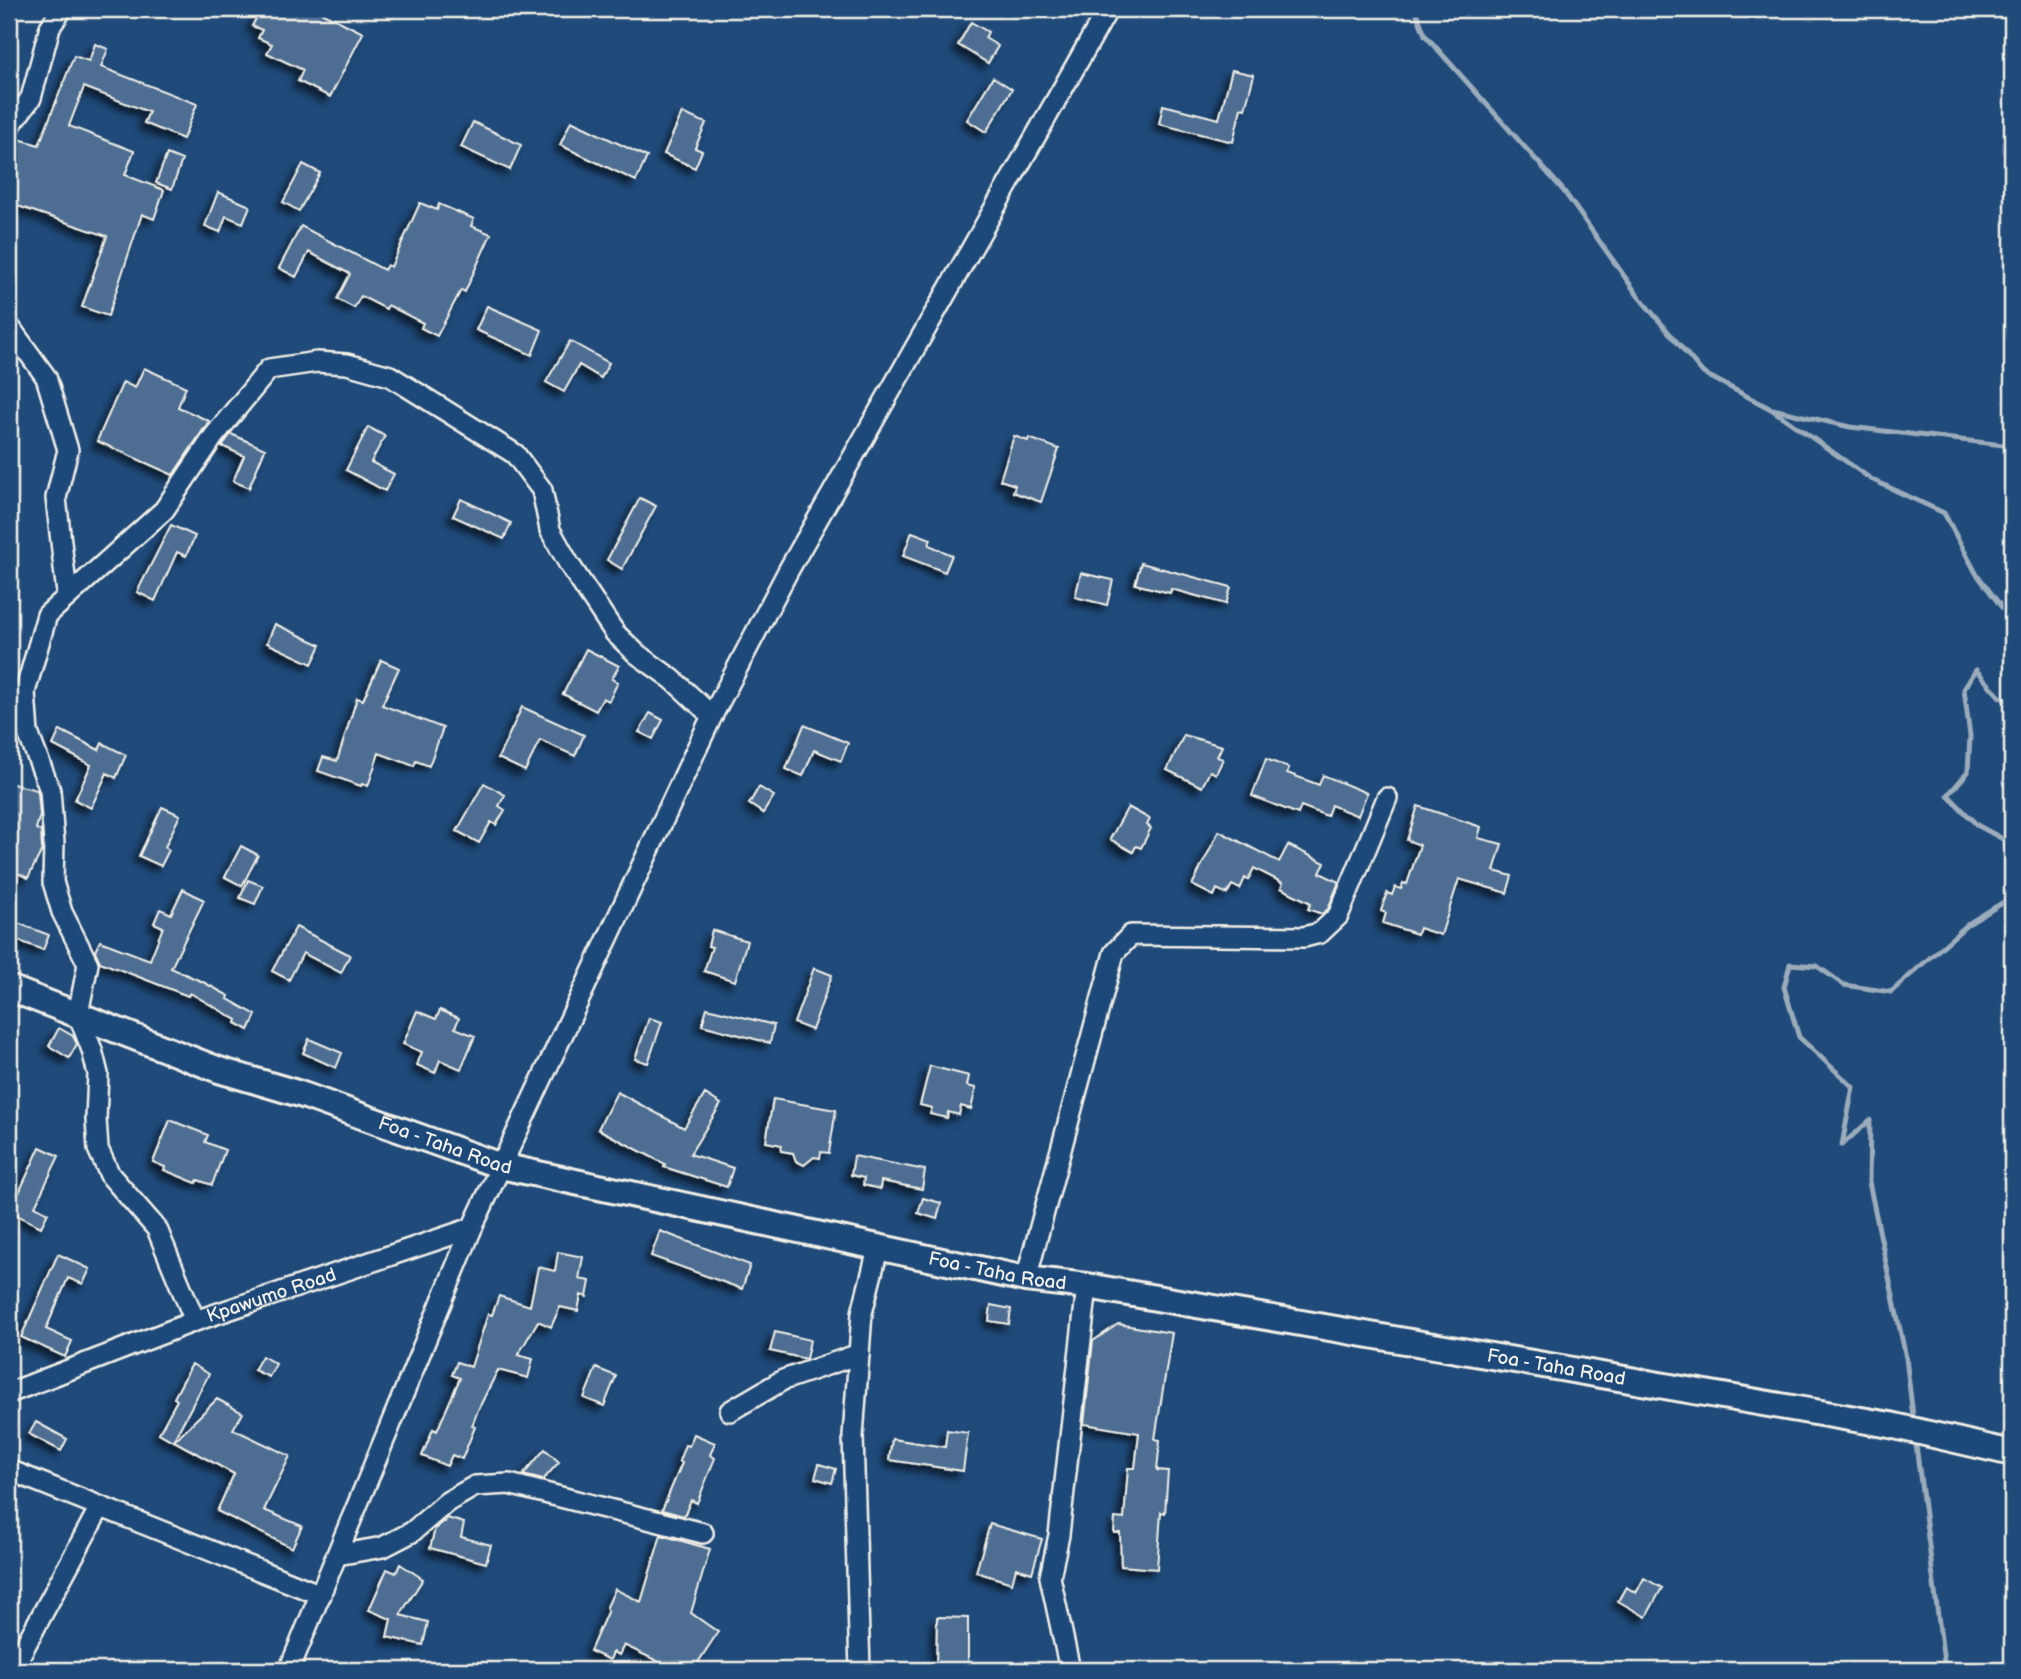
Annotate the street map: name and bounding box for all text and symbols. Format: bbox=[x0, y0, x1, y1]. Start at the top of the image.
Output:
street label: Foa - Taha Road bbox=[375, 1112, 514, 1179]
street label: Foa - Taha Road bbox=[926, 1247, 1068, 1295]
street label: Kpawumo Road bbox=[204, 1263, 339, 1328]
street label: Foa - Taha Road bbox=[1485, 1344, 1627, 1390]

